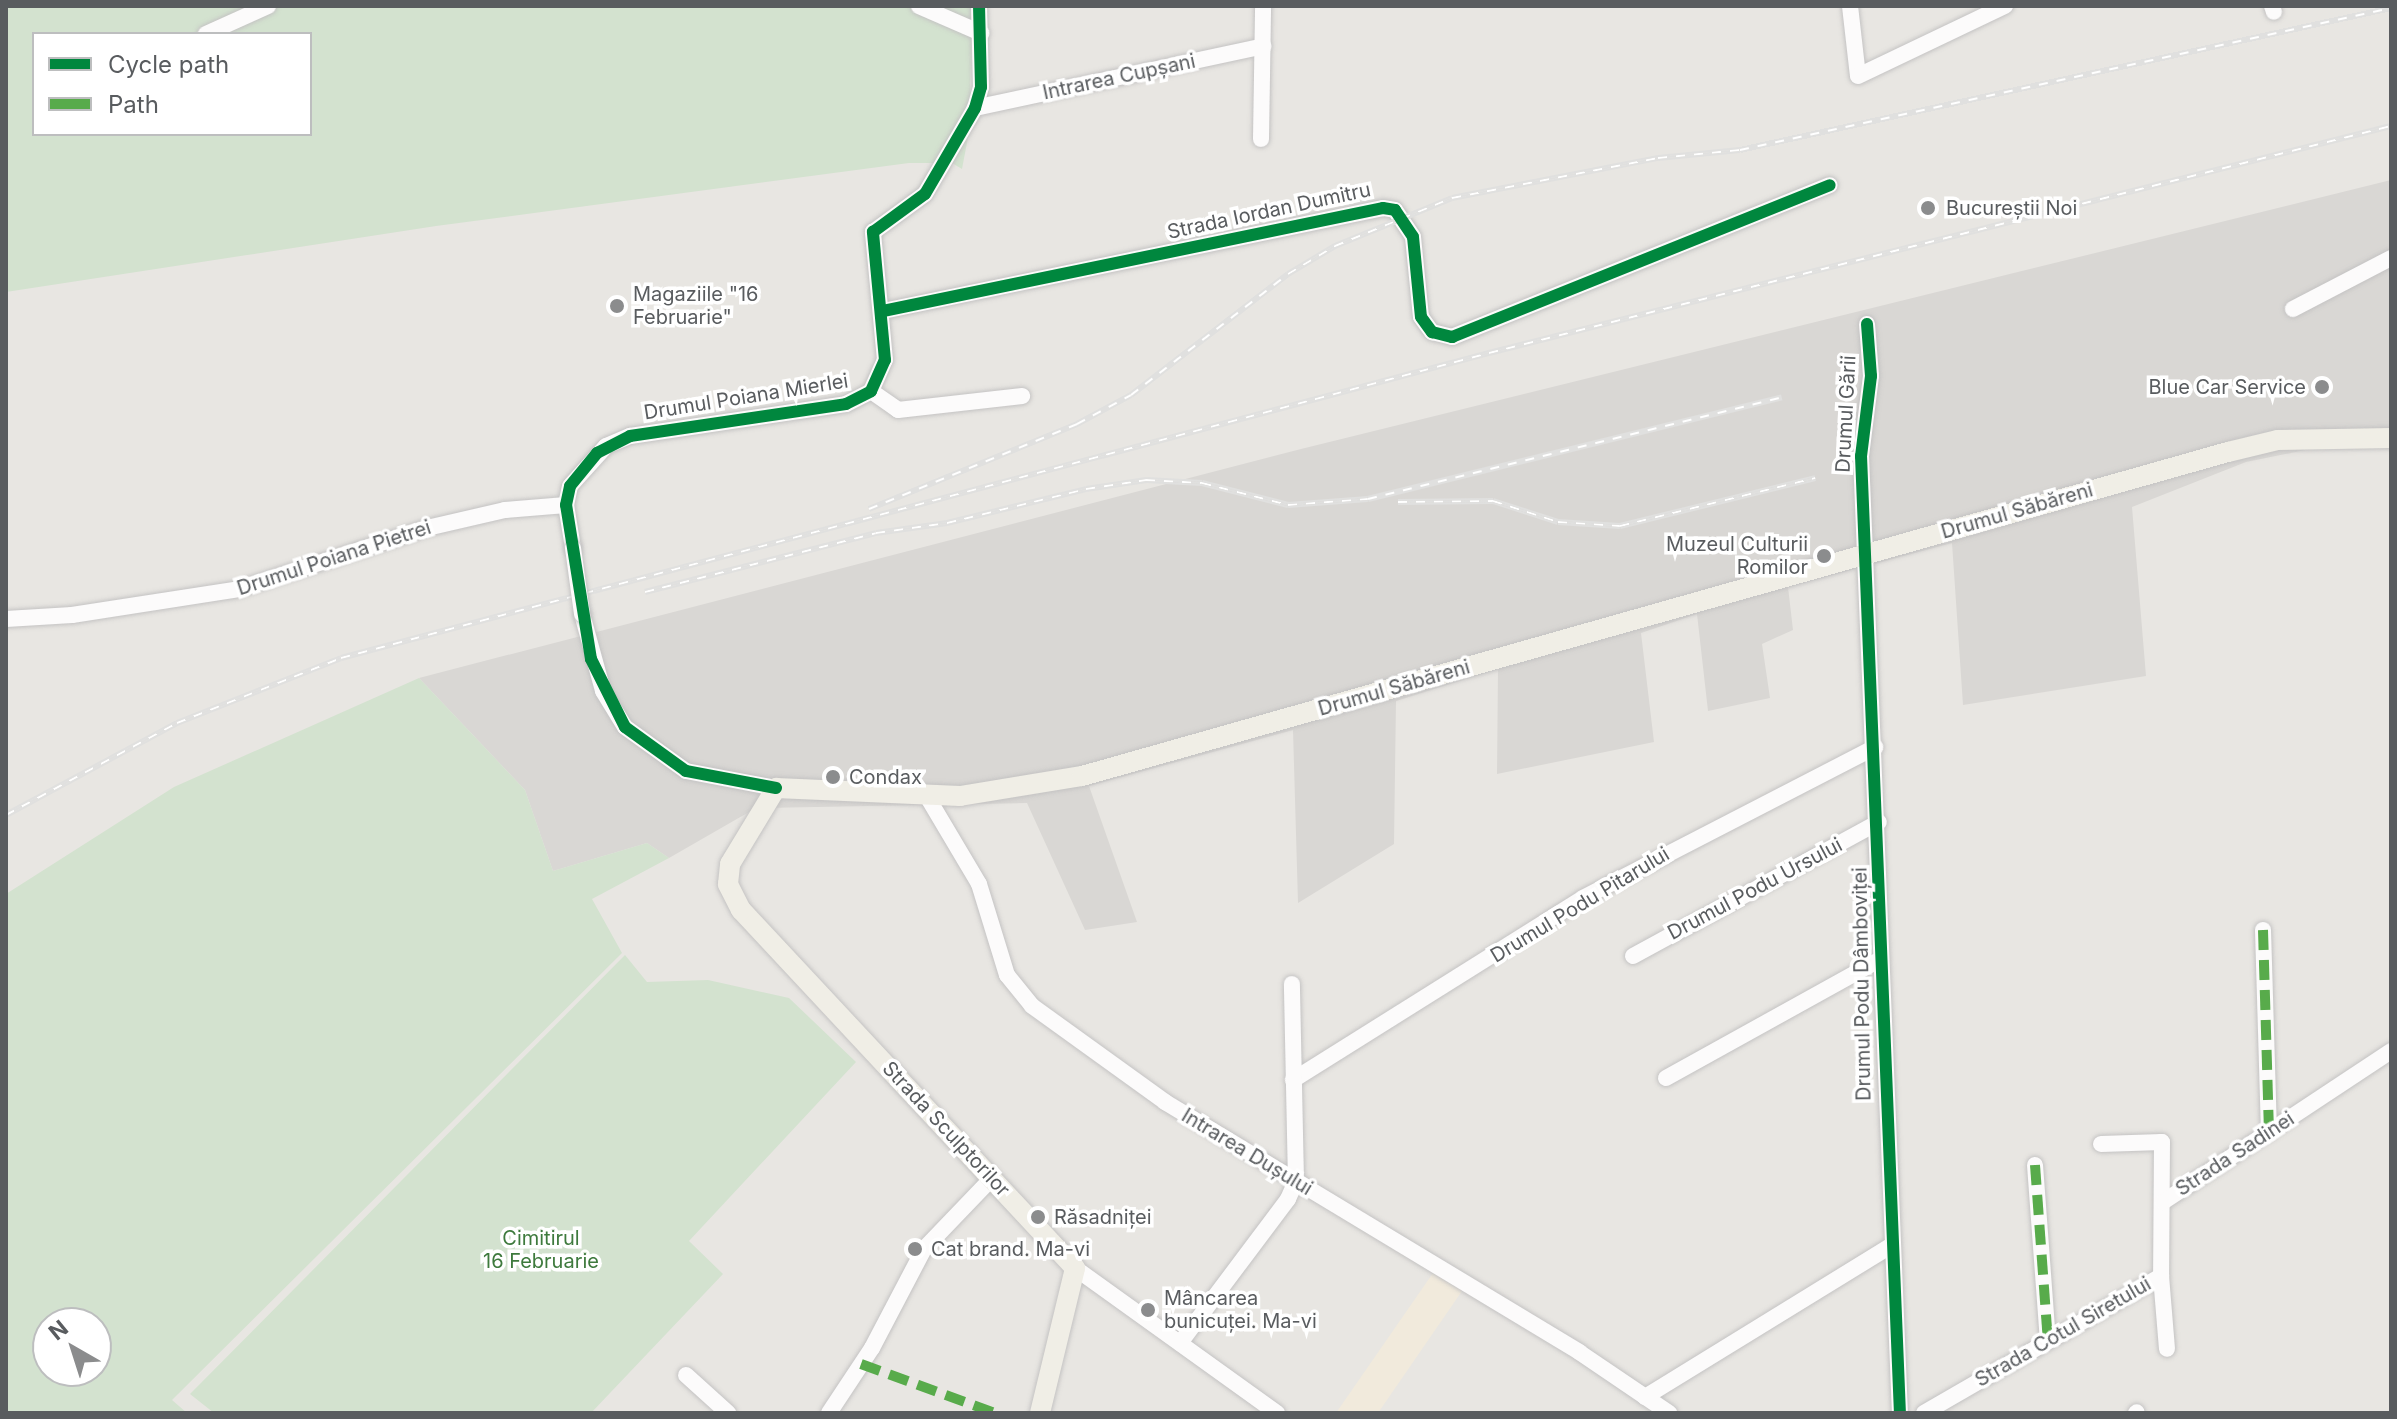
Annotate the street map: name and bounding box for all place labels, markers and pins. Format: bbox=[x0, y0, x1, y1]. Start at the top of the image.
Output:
place label: Bucureștii Noi bbox=[1946, 196, 2077, 220]
marker: Bucureștii Noi bbox=[1917, 197, 1939, 219]
place label: Magaziile "16 Februarie" bbox=[633, 282, 759, 329]
marker: Magaziile "16 Februarie" bbox=[608, 297, 626, 315]
place label: Blue Car Service bbox=[2148, 375, 2306, 399]
marker: Blue Car Service bbox=[2313, 378, 2331, 396]
place label: Muzeul Culturii Romilor bbox=[1666, 532, 1808, 579]
marker: Muzeul Culturii Romilor bbox=[1815, 547, 1833, 565]
place label: Condax bbox=[849, 765, 922, 789]
marker: Condax bbox=[824, 768, 842, 786]
place label: Răsadniței bbox=[1054, 1205, 1152, 1229]
marker: Răsadniței bbox=[1029, 1208, 1047, 1226]
place label: Cat brand. Ma-vi bbox=[931, 1237, 1090, 1261]
marker: Cat brand. Ma-vi bbox=[906, 1240, 924, 1258]
place label: Mâncarea bunicuței. Ma-vi bbox=[1164, 1286, 1317, 1333]
marker: Mâncarea bunicuței. Ma-vi bbox=[1139, 1301, 1157, 1319]

